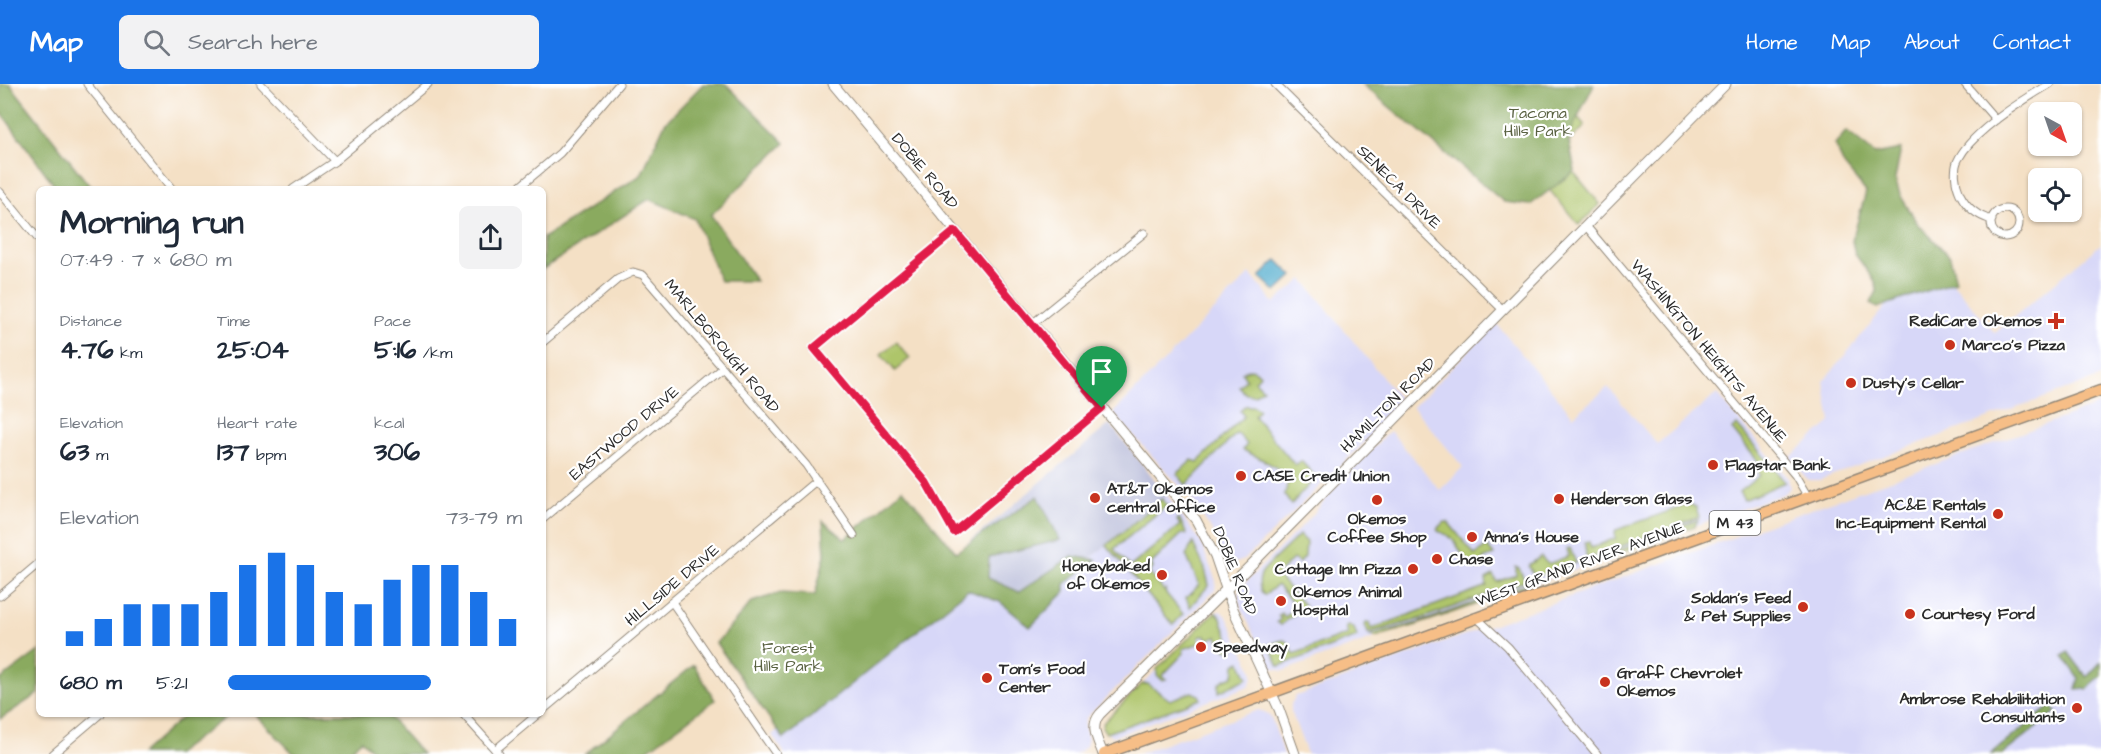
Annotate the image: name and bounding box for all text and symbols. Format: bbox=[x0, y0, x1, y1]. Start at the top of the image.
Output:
search box bbox=[119, 15, 539, 69]
text: Map bbox=[30, 23, 83, 62]
icon: search bbox=[140, 26, 173, 59]
text: Search here bbox=[188, 27, 318, 58]
text: Home bbox=[1746, 28, 1798, 57]
text: Map bbox=[1831, 28, 1871, 57]
text: About bbox=[1904, 28, 1960, 57]
text: Contact bbox=[1993, 28, 2071, 57]
park label: Tacoma Hills Park bbox=[1504, 102, 1572, 142]
north arrow bbox=[2028, 102, 2082, 156]
map controls bbox=[2028, 102, 2082, 222]
street label: DOBIE ROAD bbox=[887, 128, 963, 214]
street label: SENECA DRIVE bbox=[1352, 140, 1446, 234]
button: locate bbox=[2028, 168, 2082, 222]
text: Morning run bbox=[60, 200, 244, 246]
button: share bbox=[459, 206, 522, 269]
text: 07:49 · 7 × 680 m bbox=[60, 246, 232, 274]
street label: WASHINGTON HEIGHTS AVENUE bbox=[1626, 255, 1793, 448]
street label: MARLBOROUGH ROAD bbox=[659, 274, 785, 418]
text: Distance bbox=[60, 310, 122, 332]
text: Time bbox=[217, 310, 251, 332]
text: Pace bbox=[374, 310, 411, 332]
place label: RediCare Okemos bbox=[1909, 310, 2042, 332]
marker: RediCare Okemos bbox=[2047, 312, 2065, 330]
text: 4.76 bbox=[60, 332, 114, 368]
text: 25:04 bbox=[217, 332, 289, 368]
text: 5:16 bbox=[374, 332, 416, 368]
place label: Marco's Pizza bbox=[1962, 334, 2066, 356]
marker: Marco's Pizza bbox=[1943, 338, 1957, 352]
text: km bbox=[114, 342, 142, 364]
text: /km bbox=[416, 342, 452, 364]
pin bbox=[1076, 346, 1127, 408]
street label: HAMILTON ROAD bbox=[1335, 352, 1441, 458]
icon: arrive bbox=[1085, 355, 1118, 388]
place label: Dusty's Cellar bbox=[1863, 372, 1964, 395]
marker: Dusty's Cellar bbox=[1844, 376, 1858, 390]
street label: EASTWOOD DRIVE bbox=[564, 380, 684, 485]
text: Elevation bbox=[60, 412, 123, 434]
text: Heart rate bbox=[217, 412, 297, 434]
text: kcal bbox=[374, 412, 405, 434]
text: 63 bbox=[60, 434, 90, 470]
text: 137 bbox=[217, 434, 250, 470]
text: 306 bbox=[374, 434, 420, 470]
text: m bbox=[90, 444, 108, 466]
text: bpm bbox=[250, 444, 286, 466]
place label: Flagstar Bank bbox=[1725, 454, 1830, 478]
marker: Flagstar Bank bbox=[1706, 458, 1720, 472]
place label: CASE Credit Union bbox=[1253, 465, 1389, 487]
marker: CASE Credit Union bbox=[1234, 469, 1248, 483]
place label: AT&T Okemos central office bbox=[1107, 478, 1216, 518]
place label: Henderson Glass bbox=[1571, 488, 1692, 510]
marker: AT&T Okemos central office bbox=[1088, 491, 1102, 505]
marker: Henderson Glass bbox=[1552, 492, 1566, 506]
marker: Okemos Coffee Shop bbox=[1370, 493, 1384, 507]
place label: AC&E Rentals Inc-Equipment Rental bbox=[1836, 494, 1986, 534]
text: Elevation bbox=[60, 504, 139, 532]
text: 73–79 m bbox=[446, 504, 522, 532]
marker: AC&E Rentals Inc-Equipment Rental bbox=[1991, 507, 2005, 521]
place label: Okemos Coffee Shop bbox=[1327, 508, 1427, 548]
road number: M 43 bbox=[1710, 511, 1760, 535]
street label: WEST GRAND RIVER AVENUE bbox=[1473, 516, 1688, 612]
street label: DOBIE ROAD bbox=[1207, 524, 1263, 618]
place label: Anna's House bbox=[1484, 526, 1579, 548]
marker: Anna's House bbox=[1465, 530, 1479, 544]
street label: HILLSIDE DRIVE bbox=[620, 539, 724, 631]
place label: Chase bbox=[1449, 548, 1493, 570]
marker: Chase bbox=[1430, 552, 1444, 566]
place label: Honeybaked of Okemos bbox=[1062, 555, 1151, 595]
place label: Cottage Inn Pizza bbox=[1275, 558, 1402, 582]
marker: Cottage Inn Pizza bbox=[1406, 562, 1420, 576]
marker: Honeybaked of Okemos bbox=[1155, 568, 1169, 582]
place label: Okemos Animal Hospital bbox=[1293, 581, 1402, 621]
place label: Soldan's Feed & Pet Supplies bbox=[1683, 587, 1792, 627]
marker: Okemos Animal Hospital bbox=[1274, 594, 1288, 608]
marker: Soldan's Feed & Pet Supplies bbox=[1796, 600, 1810, 614]
place label: Courtesy Ford bbox=[1922, 603, 2036, 626]
marker: Courtesy Ford bbox=[1903, 607, 1917, 621]
place label: Speedway bbox=[1212, 636, 1288, 659]
park label: Forest Hills Park bbox=[754, 637, 822, 677]
marker: Speedway bbox=[1194, 640, 1208, 654]
place label: Tom's Food Center bbox=[998, 658, 1086, 698]
place label: Graff Chevrolet Okemos bbox=[1617, 662, 1743, 702]
text: 680 m bbox=[60, 669, 122, 697]
text: 5:21 bbox=[156, 669, 188, 697]
marker: Tom's Food Center bbox=[980, 671, 994, 685]
marker: Graff Chevrolet Okemos bbox=[1598, 675, 1612, 689]
place label: Ambrose Rehabilitation Consultants bbox=[1899, 688, 2065, 728]
marker: Ambrose Rehabilitation Consultants bbox=[2070, 701, 2084, 715]

